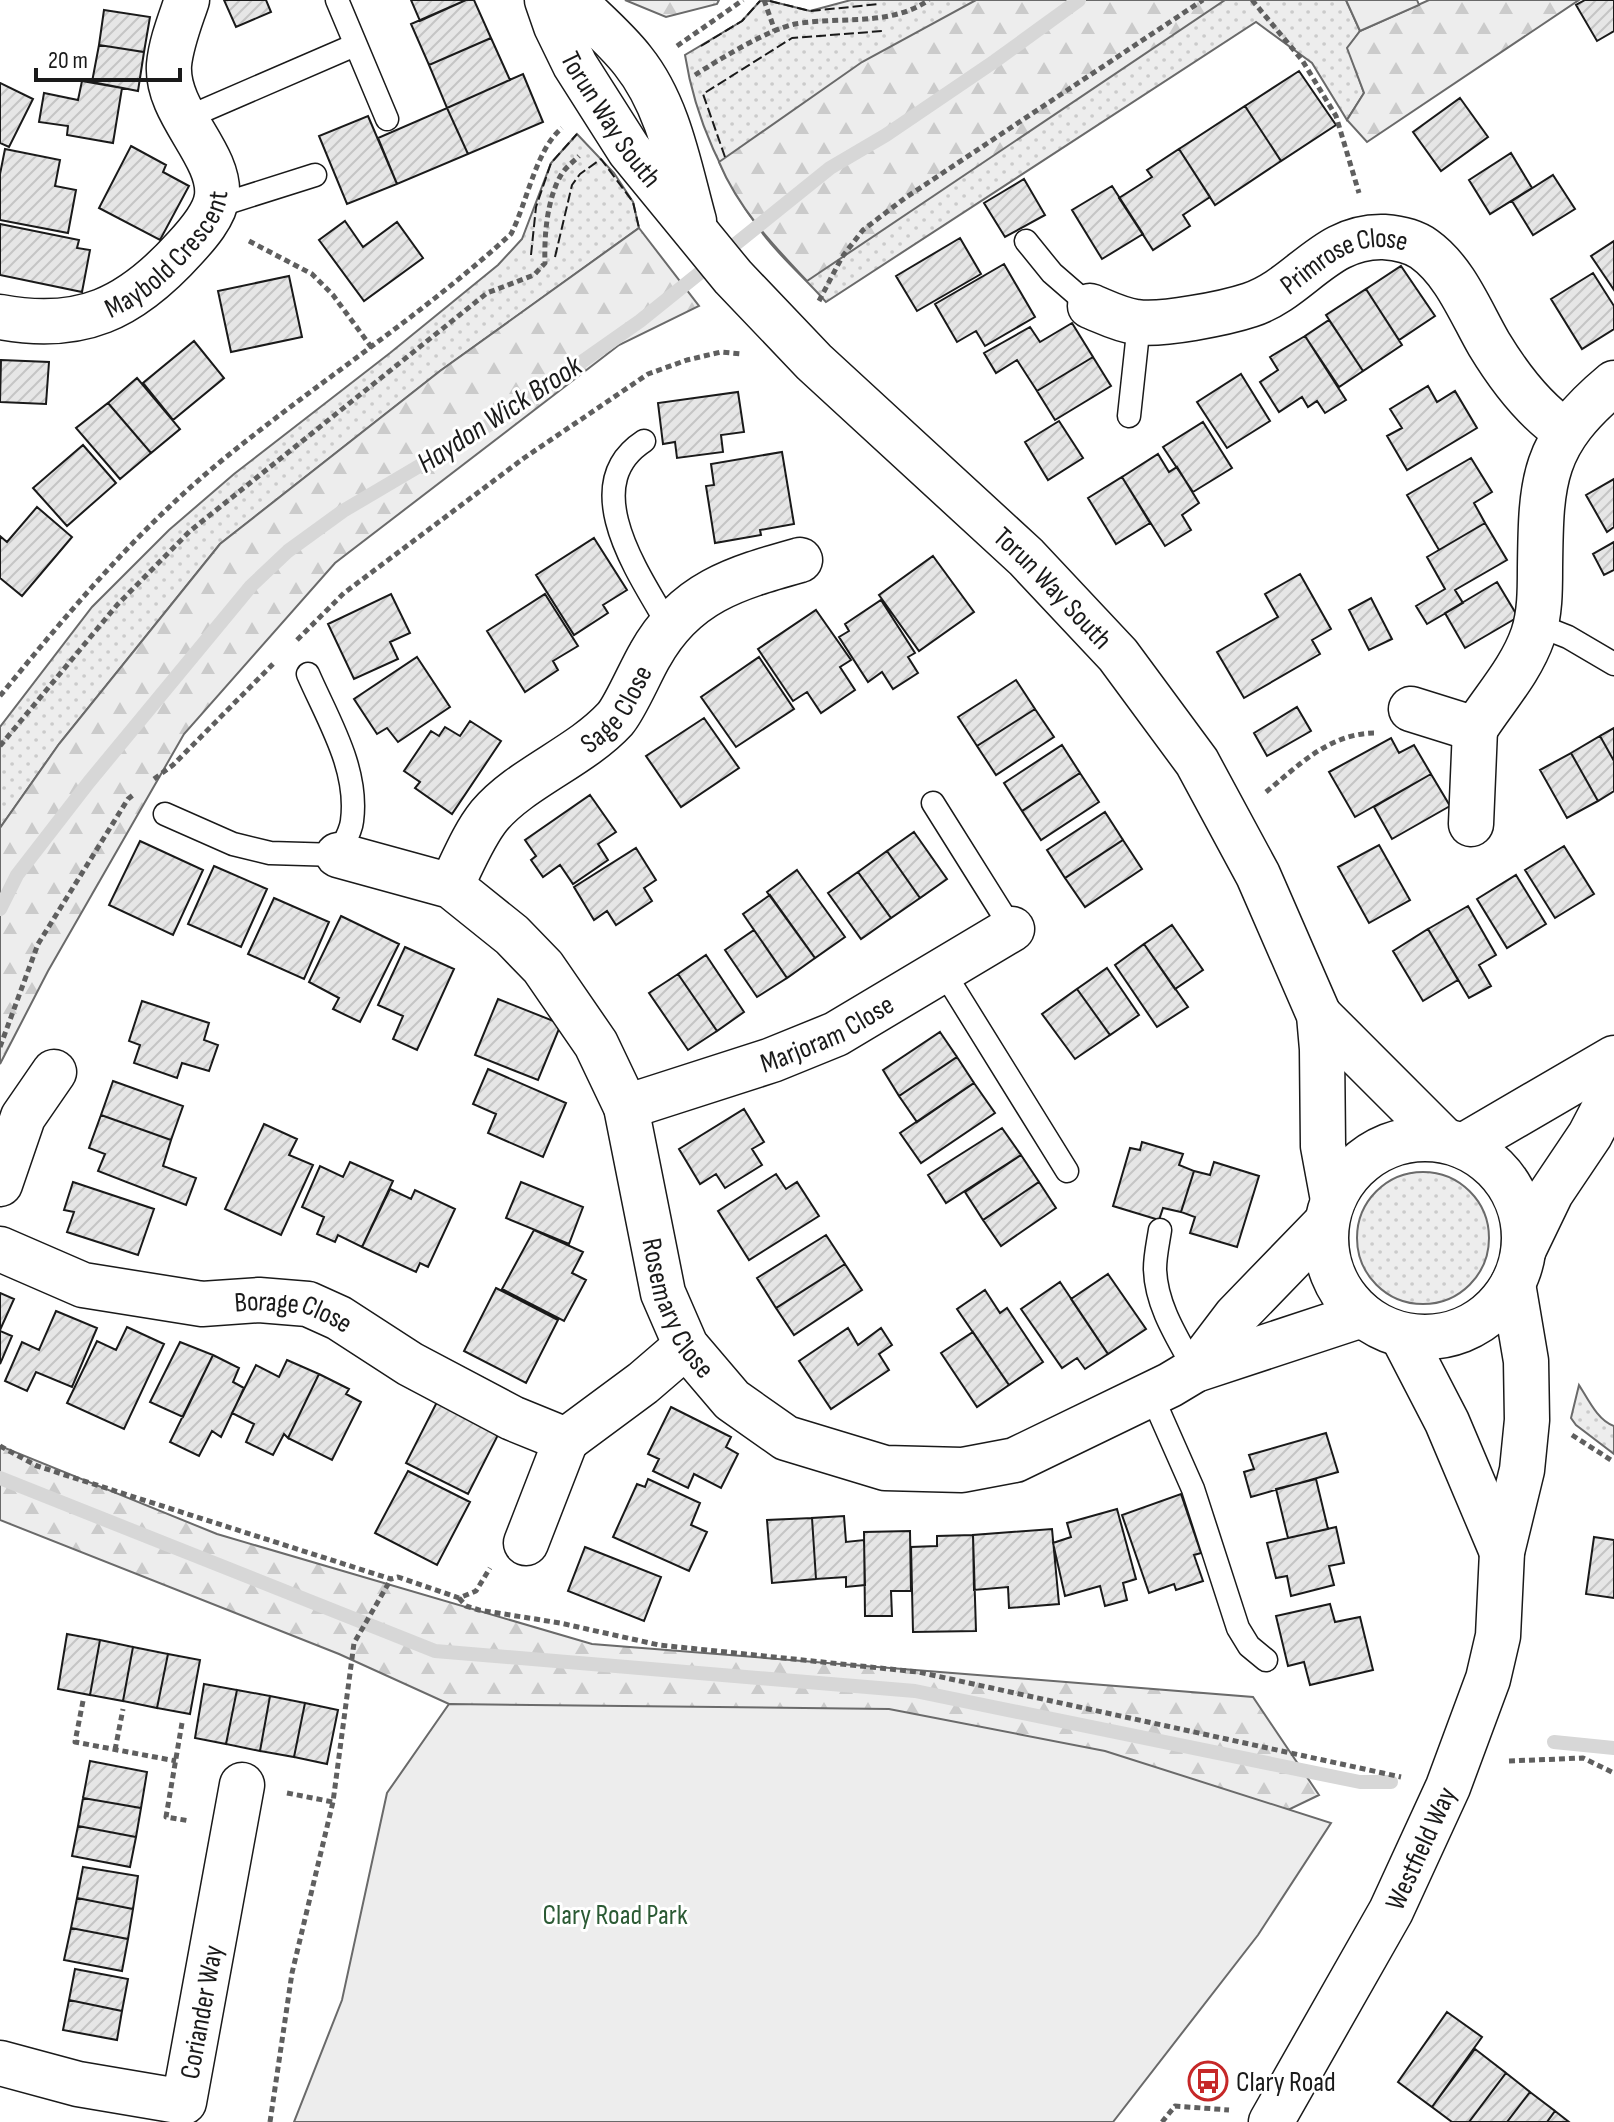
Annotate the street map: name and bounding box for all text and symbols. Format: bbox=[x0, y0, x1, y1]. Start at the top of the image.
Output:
scale bar bbox=[36, 32, 180, 82]
text: 20 m bbox=[48, 46, 88, 75]
street label: Torun Way South bbox=[553, 47, 668, 194]
street label: Maybold Crescent bbox=[100, 190, 235, 326]
street label: Primrose Close bbox=[1274, 222, 1411, 302]
water label: Haydon Wick Brook bbox=[411, 348, 589, 481]
street label: Torun Way South bbox=[986, 521, 1118, 656]
street label: Sage Close bbox=[574, 660, 660, 761]
street label: Marjoram Close bbox=[756, 988, 900, 1081]
street label: Rosemary Close bbox=[634, 1235, 721, 1385]
street label: Borage Close bbox=[233, 1285, 358, 1340]
street label: Westfield Way bbox=[1379, 1782, 1464, 1915]
park label: Clary Road Park bbox=[542, 1899, 688, 1932]
street label: Coriander Way bbox=[174, 1942, 230, 2082]
bus stop icon: Clary Road bbox=[1187, 2060, 1229, 2102]
place label: Clary Road bbox=[1236, 2066, 1336, 2099]

